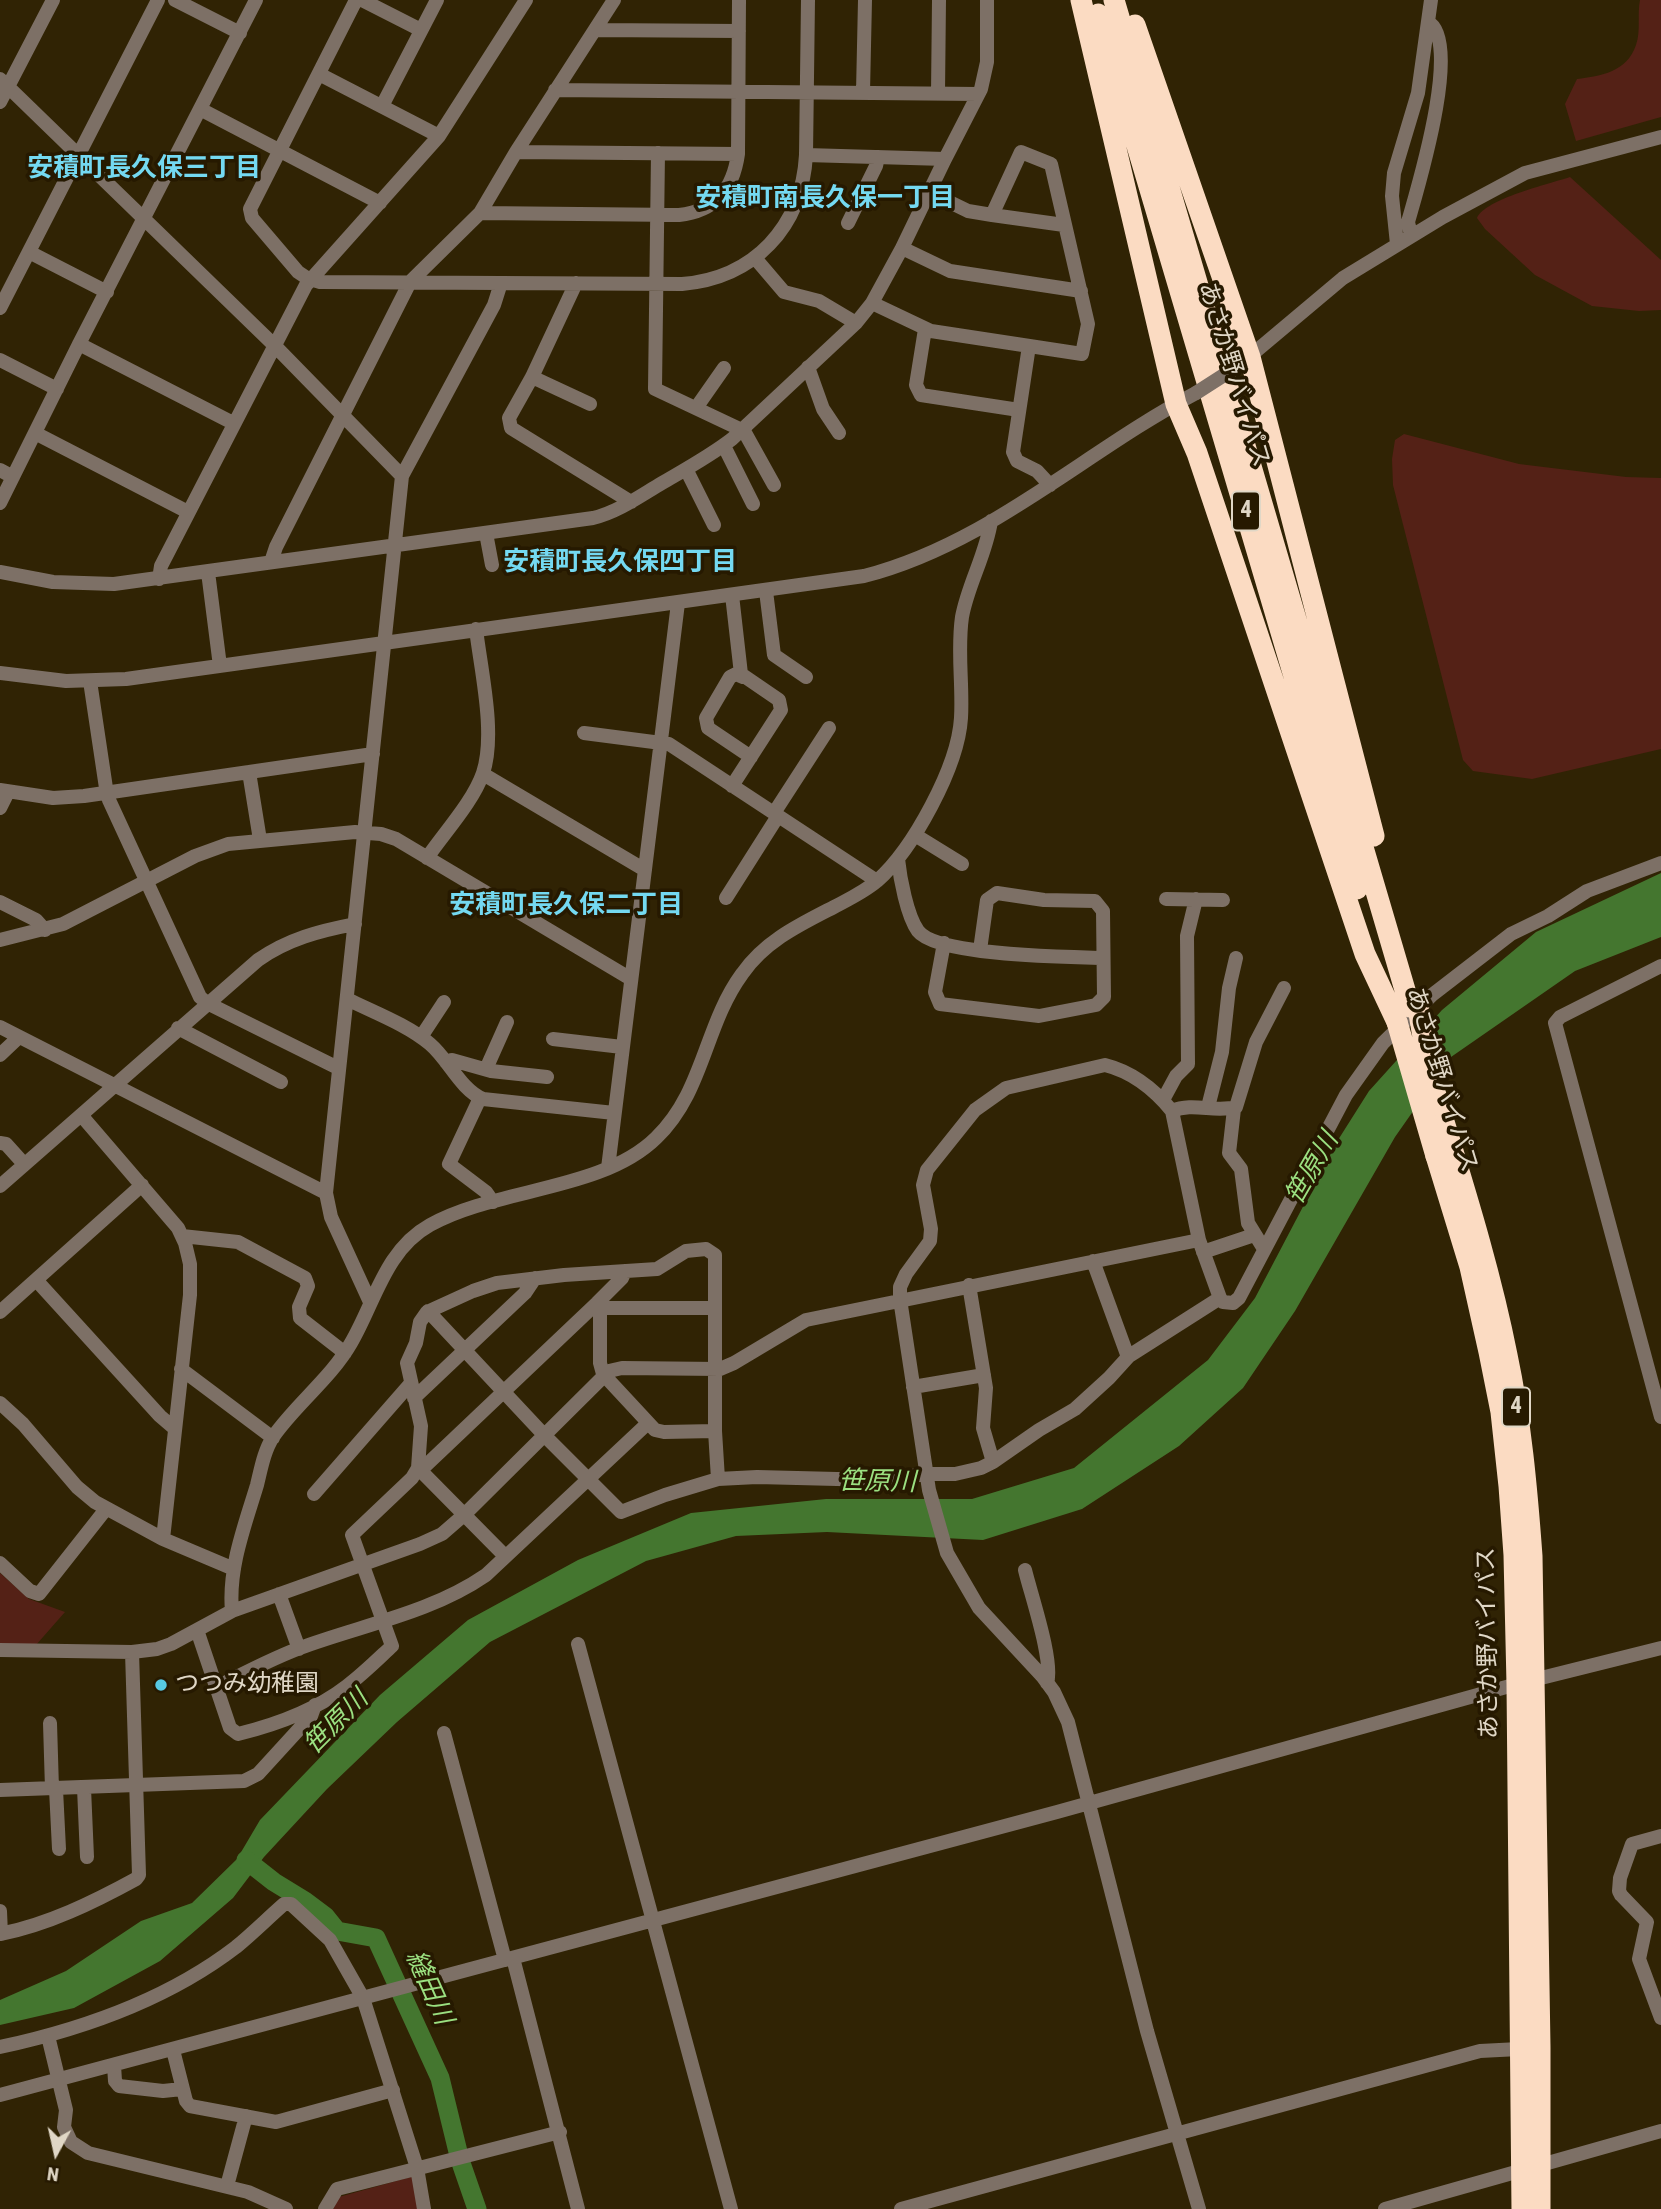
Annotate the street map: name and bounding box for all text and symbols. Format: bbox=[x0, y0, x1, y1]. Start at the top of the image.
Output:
district label: 安積町長久保三丁目 bbox=[27, 153, 261, 185]
district label: 安積町南長久保一丁目 bbox=[695, 183, 955, 215]
street label: あさか野バイパス bbox=[1191, 279, 1275, 471]
road number: 4 bbox=[1232, 491, 1260, 530]
district label: 安積町長久保四丁目 bbox=[503, 547, 737, 579]
district label: 安積町長久保二丁目 bbox=[449, 890, 683, 922]
street label: あさか野バイパス bbox=[1399, 984, 1483, 1176]
water label: 笹原川 bbox=[1280, 1127, 1346, 1211]
road number: 4 bbox=[1502, 1388, 1530, 1426]
water label: 笹原川 bbox=[838, 1467, 916, 1499]
street label: あさか野バイパス bbox=[1473, 1547, 1505, 1739]
place label: つつみ幼稚園 bbox=[175, 1671, 319, 1699]
marker: つつみ幼稚園 bbox=[153, 1677, 169, 1693]
water label: 笹原川 bbox=[298, 1684, 376, 1762]
water label: 縫田川 bbox=[398, 1946, 458, 2030]
north arrow bbox=[21, 2118, 91, 2188]
text: N bbox=[46, 2162, 60, 2186]

